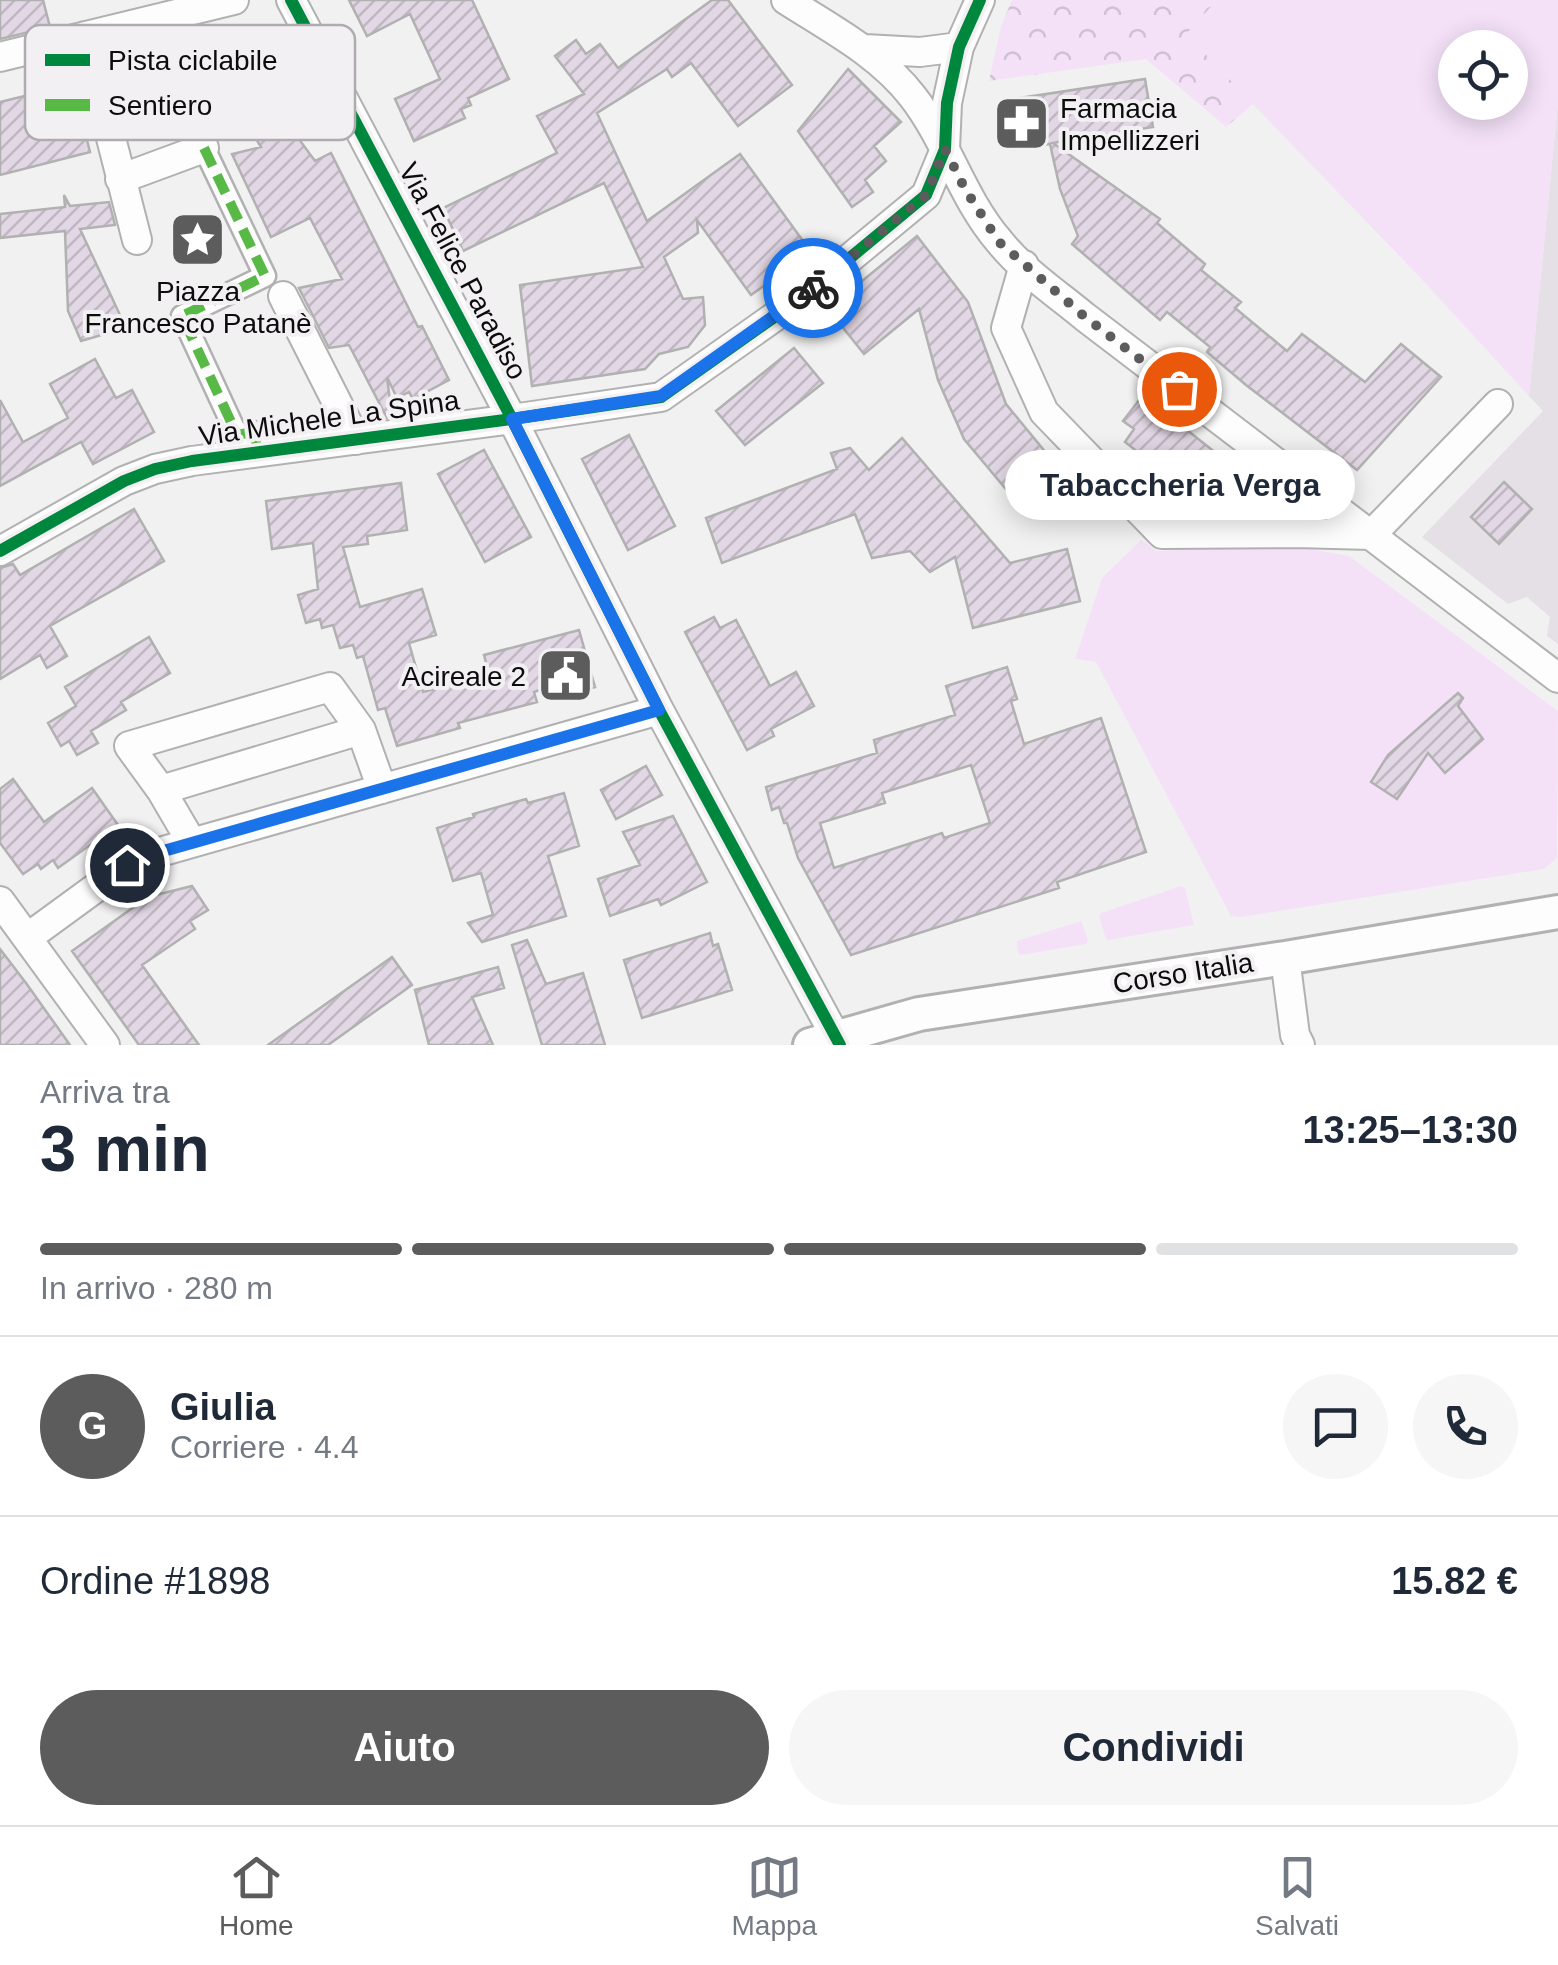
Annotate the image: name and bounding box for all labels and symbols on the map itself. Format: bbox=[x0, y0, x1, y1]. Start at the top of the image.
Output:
legend bbox=[25, 25, 355, 140]
text: Pista ciclabile bbox=[108, 45, 278, 76]
text: Sentiero bbox=[108, 90, 212, 121]
place label: Farmacia Impellizzeri bbox=[1060, 93, 1200, 156]
pharmacy icon: Farmacia Impellizzeri bbox=[991, 94, 1051, 154]
street label: Via Felice Paradiso bbox=[393, 157, 533, 385]
place icon: Piazza Francesco Patanè bbox=[168, 210, 228, 270]
courier bbox=[763, 238, 863, 338]
place label: Piazza Francesco Patanè bbox=[84, 276, 312, 339]
pin bbox=[1137, 347, 1222, 432]
street label: Via Michele La Spina bbox=[197, 384, 462, 452]
callout: Tabaccheria Verga bbox=[1004, 449, 1354, 519]
public building icon: Acireale 2 bbox=[535, 646, 595, 706]
place label: Acireale 2 bbox=[401, 661, 526, 692]
pin bbox=[85, 823, 170, 908]
street label: Corso Italia bbox=[1111, 947, 1256, 999]

